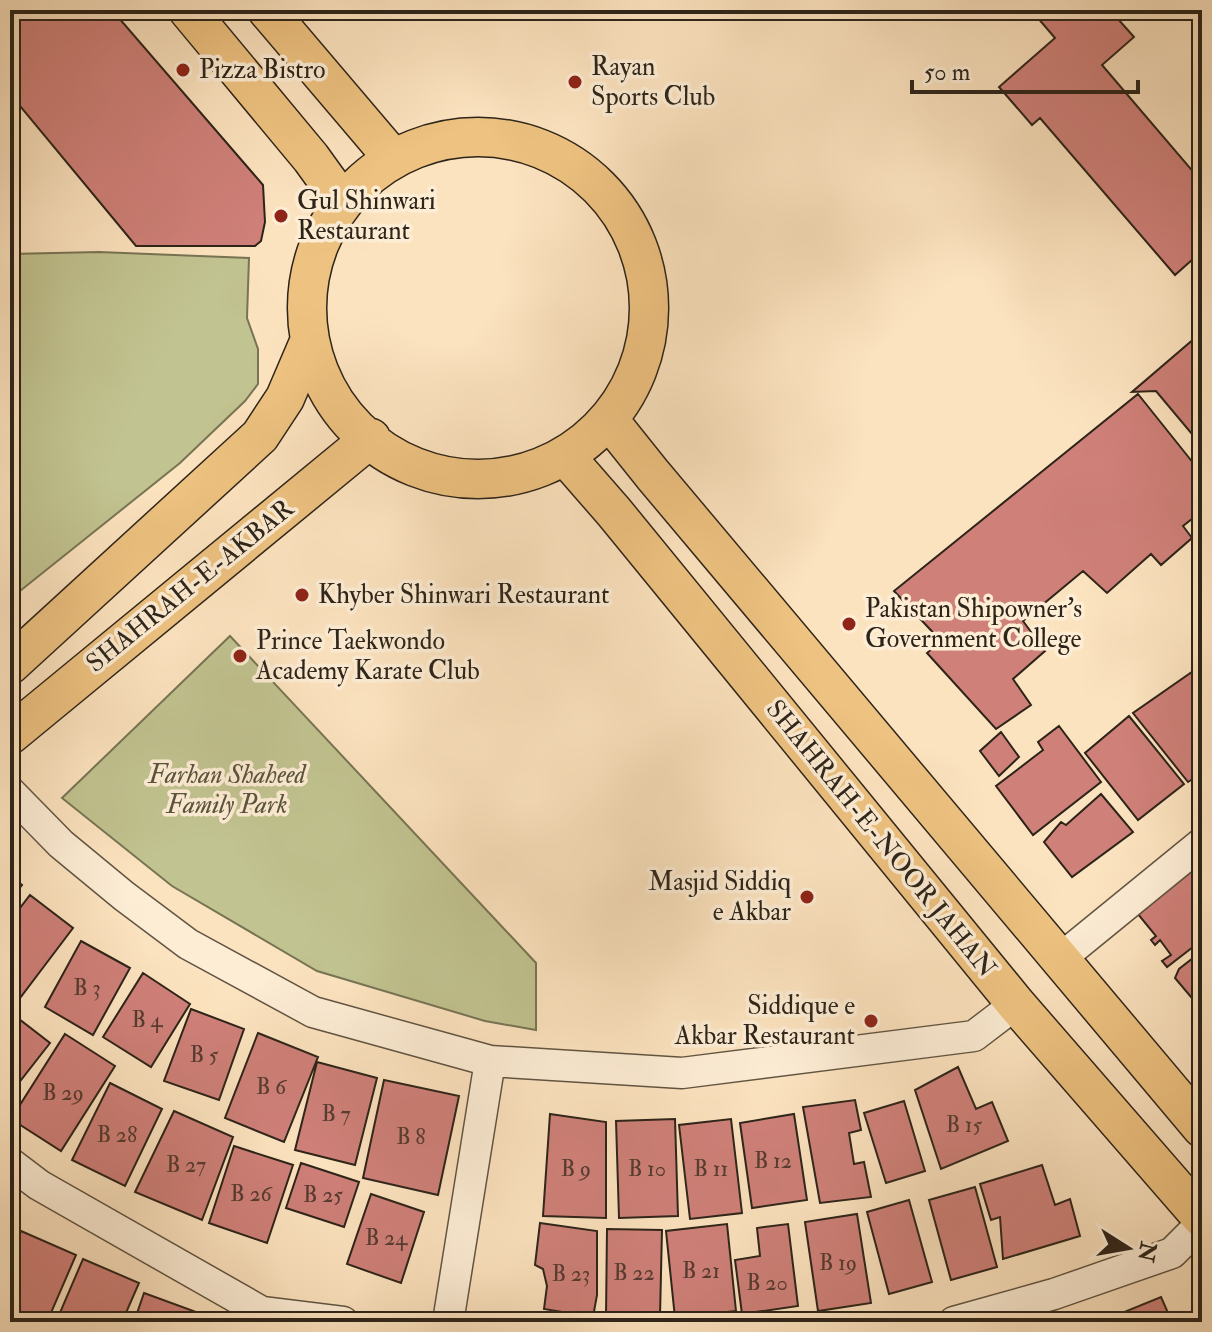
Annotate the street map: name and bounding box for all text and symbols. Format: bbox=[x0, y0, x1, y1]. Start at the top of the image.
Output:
scale bar bbox=[912, 44, 1138, 94]
place label: Rayan Sports Club bbox=[591, 51, 715, 114]
place label: Pizza Bistro bbox=[199, 54, 326, 86]
text: 50 m bbox=[924, 57, 971, 88]
marker: Pizza Bistro bbox=[174, 61, 192, 79]
marker: Rayan Sports Club bbox=[566, 73, 584, 91]
place label: Gul Shinwari Restaurant bbox=[297, 185, 436, 247]
marker: Gul Shinwari Restaurant bbox=[272, 207, 290, 225]
street label: SHAHRAH-E-AKBAR bbox=[80, 492, 301, 679]
place label: Khyber Shinwari Restaurant bbox=[318, 579, 609, 611]
marker: Khyber Shinwari Restaurant bbox=[293, 586, 311, 604]
place label: Pakistan Shipowner's Government College bbox=[865, 593, 1082, 655]
marker: Pakistan Shipowner's Government College bbox=[840, 615, 858, 633]
place label: Prince Taekwondo Academy Karate Club bbox=[255, 625, 480, 687]
marker: Prince Taekwondo Academy Karate Club bbox=[231, 647, 249, 665]
street label: SHAHRAH-E-NOOR JAHAN bbox=[759, 694, 1003, 985]
park label: Farhan Shaheed Family Park bbox=[147, 759, 308, 821]
place label: Masjid Siddiq e Akbar bbox=[648, 866, 791, 928]
marker: Masjid Siddiq e Akbar bbox=[798, 888, 816, 906]
house number: B 3 bbox=[73, 974, 101, 1002]
place label: Siddique e Akbar Restaurant bbox=[674, 990, 855, 1052]
house number: B 4 bbox=[132, 1006, 164, 1034]
marker: Siddique e Akbar Restaurant bbox=[862, 1012, 880, 1030]
house number: B 5 bbox=[190, 1041, 219, 1069]
house number: B 6 bbox=[256, 1073, 288, 1101]
house number: B 29 bbox=[42, 1079, 84, 1107]
house number: B 7 bbox=[321, 1100, 351, 1128]
house number: B 15 bbox=[946, 1111, 983, 1139]
house number: B 28 bbox=[97, 1121, 137, 1149]
house number: B 8 bbox=[396, 1123, 426, 1151]
house number: B 12 bbox=[754, 1147, 792, 1175]
house number: B 27 bbox=[166, 1151, 206, 1179]
house number: B 9 bbox=[561, 1155, 591, 1183]
house number: B 10 bbox=[628, 1155, 666, 1183]
house number: B 11 bbox=[694, 1155, 728, 1183]
house number: B 26 bbox=[230, 1180, 274, 1208]
house number: B 25 bbox=[303, 1181, 343, 1209]
north arrow bbox=[1088, 1208, 1168, 1288]
house number: B 24 bbox=[365, 1224, 408, 1252]
text: N bbox=[1131, 1238, 1162, 1264]
house number: B 19 bbox=[819, 1249, 857, 1277]
house number: B 21 bbox=[682, 1257, 720, 1285]
house number: B 22 bbox=[613, 1259, 655, 1287]
house number: B 23 bbox=[552, 1260, 590, 1288]
house number: B 20 bbox=[746, 1269, 788, 1297]

